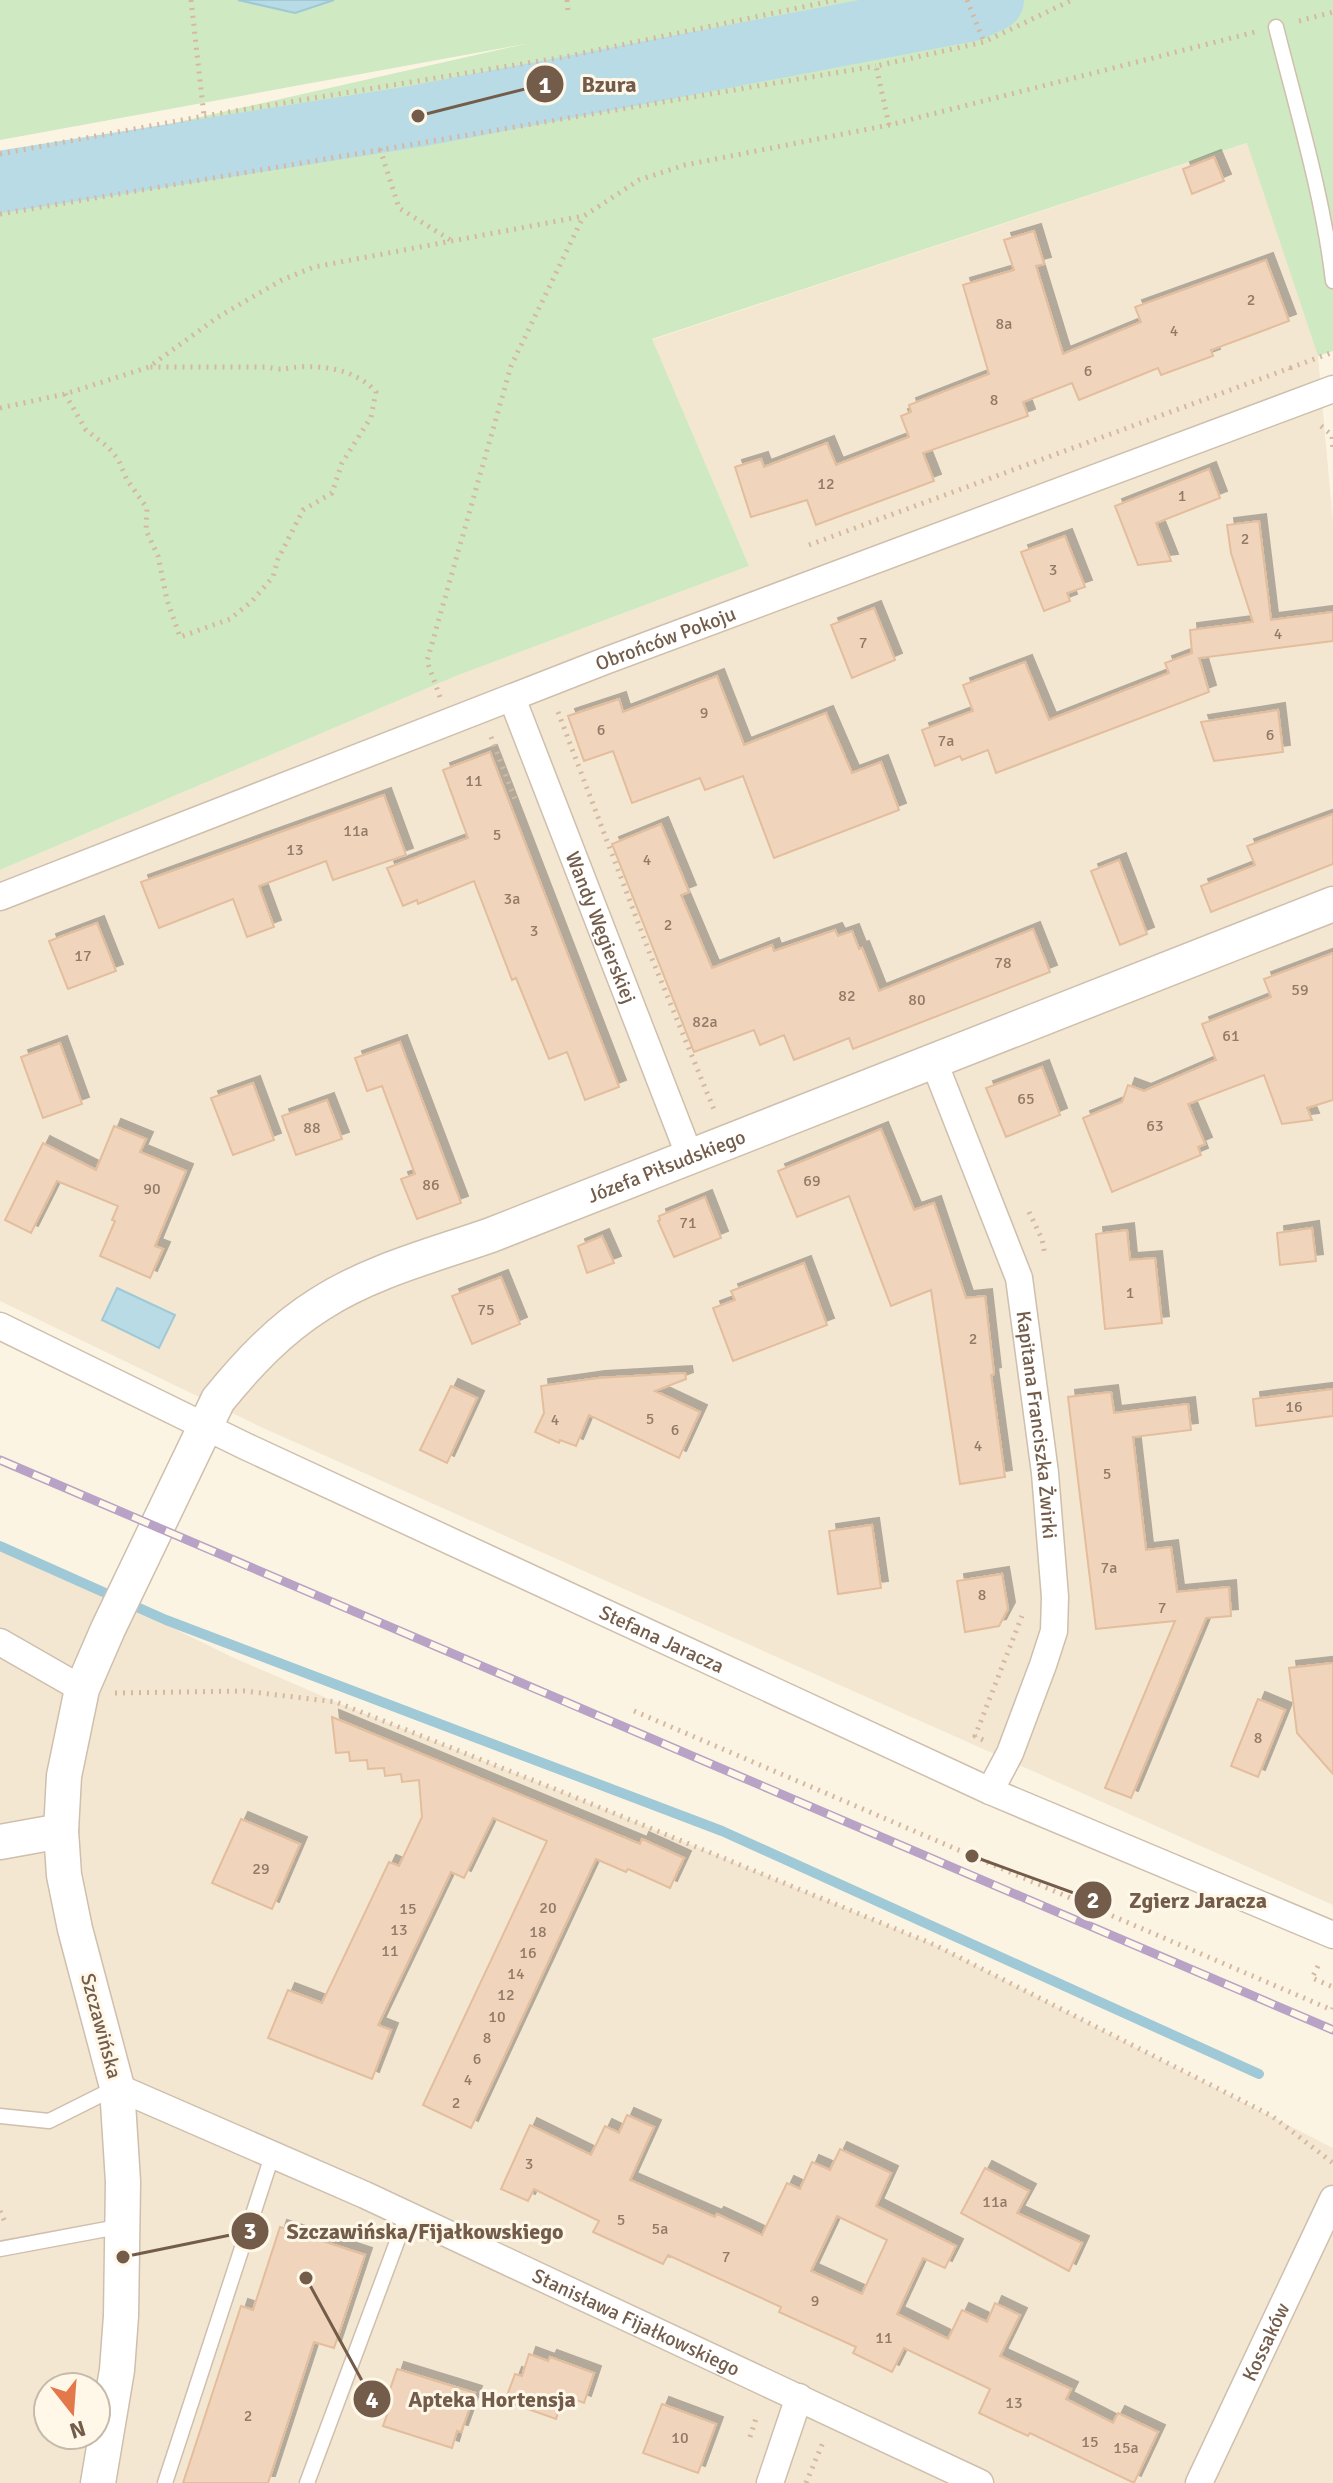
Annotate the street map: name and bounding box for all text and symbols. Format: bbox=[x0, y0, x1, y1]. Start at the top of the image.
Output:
callout: Bzura bbox=[525, 61, 652, 107]
text: 1 bbox=[539, 70, 552, 100]
text: Bzura bbox=[582, 71, 637, 98]
house number: 2 bbox=[1247, 290, 1255, 310]
house number: 8a bbox=[996, 314, 1012, 334]
house number: 4 bbox=[1170, 321, 1179, 341]
house number: 6 bbox=[1084, 361, 1092, 381]
house number: 8 bbox=[990, 390, 998, 410]
house number: 12 bbox=[817, 474, 835, 494]
house number: 1 bbox=[1178, 486, 1186, 506]
house number: 2 bbox=[1241, 529, 1249, 549]
house number: 3 bbox=[1049, 560, 1057, 580]
street label: Obrońców Pokoju bbox=[592, 601, 739, 676]
house number: 4 bbox=[1274, 624, 1283, 644]
house number: 7 bbox=[859, 633, 867, 653]
house number: 9 bbox=[700, 703, 708, 723]
house number: 6 bbox=[597, 720, 605, 740]
house number: 6 bbox=[1266, 725, 1274, 745]
house number: 7a bbox=[938, 731, 954, 751]
house number: 11 bbox=[465, 771, 483, 791]
house number: 11a bbox=[343, 821, 369, 841]
house number: 5 bbox=[493, 825, 501, 845]
house number: 13 bbox=[286, 840, 304, 860]
street label: Wandy Węgierskiej bbox=[560, 848, 642, 1007]
house number: 4 bbox=[643, 850, 652, 870]
house number: 3a bbox=[504, 889, 520, 909]
house number: 2 bbox=[664, 915, 672, 935]
house number: 3 bbox=[530, 921, 538, 941]
house number: 17 bbox=[74, 946, 92, 966]
house number: 78 bbox=[994, 953, 1012, 973]
house number: 59 bbox=[1291, 980, 1309, 1000]
house number: 82 bbox=[838, 986, 856, 1006]
house number: 80 bbox=[908, 990, 926, 1010]
house number: 82a bbox=[692, 1012, 718, 1032]
house number: 61 bbox=[1222, 1026, 1240, 1046]
house number: 65 bbox=[1017, 1089, 1035, 1109]
house number: 63 bbox=[1146, 1116, 1164, 1136]
house number: 88 bbox=[303, 1118, 321, 1138]
street label: Józefa Piłsudskiego bbox=[584, 1124, 749, 1208]
house number: 69 bbox=[803, 1171, 821, 1191]
house number: 86 bbox=[422, 1175, 440, 1195]
house number: 90 bbox=[143, 1179, 161, 1199]
house number: 71 bbox=[679, 1213, 697, 1233]
house number: 1 bbox=[1126, 1283, 1134, 1303]
house number: 75 bbox=[477, 1300, 495, 1320]
street label: Kapitana Franciszka Żwirki bbox=[1011, 1309, 1063, 1540]
house number: 2 bbox=[969, 1329, 977, 1349]
house number: 16 bbox=[1285, 1397, 1303, 1417]
house number: 5 bbox=[646, 1409, 654, 1429]
house number: 4 bbox=[551, 1410, 560, 1430]
house number: 6 bbox=[671, 1420, 679, 1440]
house number: 4 bbox=[974, 1436, 983, 1456]
house number: 5 bbox=[1103, 1464, 1111, 1484]
house number: 7a bbox=[1101, 1558, 1117, 1578]
house number: 8 bbox=[978, 1585, 986, 1605]
house number: 7 bbox=[1158, 1598, 1166, 1618]
street label: Stefana Jaracza bbox=[595, 1599, 728, 1679]
house number: 8 bbox=[1254, 1728, 1262, 1748]
house number: 29 bbox=[252, 1859, 270, 1879]
callout: Zgierz Jaracza bbox=[1073, 1877, 1283, 1923]
text: 2 bbox=[1087, 1885, 1099, 1915]
text: Zgierz Jaracza bbox=[1129, 1887, 1267, 1914]
house number: 20 bbox=[539, 1898, 557, 1918]
house number: 15 bbox=[399, 1899, 417, 1919]
house number: 13 bbox=[390, 1920, 408, 1940]
house number: 18 bbox=[529, 1922, 547, 1942]
house number: 11 bbox=[381, 1941, 399, 1961]
house number: 16 bbox=[519, 1943, 537, 1963]
house number: 14 bbox=[507, 1964, 525, 1984]
street label: Szczawińska bbox=[75, 1971, 127, 2081]
house number: 12 bbox=[497, 1985, 515, 2005]
house number: 10 bbox=[488, 2007, 506, 2027]
house number: 8 bbox=[483, 2028, 491, 2048]
house number: 6 bbox=[473, 2049, 481, 2069]
house number: 4 bbox=[464, 2070, 473, 2090]
house number: 2 bbox=[452, 2093, 460, 2113]
house number: 3 bbox=[525, 2154, 533, 2174]
house number: 11a bbox=[982, 2192, 1008, 2212]
callout: Szczawińska/Fijałkowskiego bbox=[230, 2208, 579, 2254]
house number: 5 bbox=[617, 2210, 625, 2230]
text: 3 bbox=[244, 2216, 256, 2246]
text: Szczawińska/Fijałkowskiego bbox=[287, 2218, 563, 2245]
house number: 5a bbox=[652, 2219, 668, 2239]
house number: 7 bbox=[722, 2247, 730, 2267]
street label: Stanisława Fijałkowskiego bbox=[528, 2263, 744, 2381]
house number: 9 bbox=[811, 2291, 819, 2311]
street label: Kossaków bbox=[1236, 2298, 1295, 2385]
house number: 11 bbox=[875, 2328, 893, 2348]
north arrow bbox=[32, 2371, 112, 2451]
callout: Apteka Hortensja bbox=[352, 2376, 592, 2422]
text: 4 bbox=[366, 2385, 379, 2415]
text: Apteka Hortensja bbox=[408, 2386, 576, 2413]
house number: 13 bbox=[1005, 2393, 1023, 2413]
house number: 2 bbox=[244, 2406, 252, 2426]
text: N bbox=[66, 2414, 89, 2445]
house number: 10 bbox=[671, 2428, 689, 2448]
house number: 15 bbox=[1081, 2432, 1099, 2452]
house number: 15a bbox=[1113, 2438, 1139, 2458]

